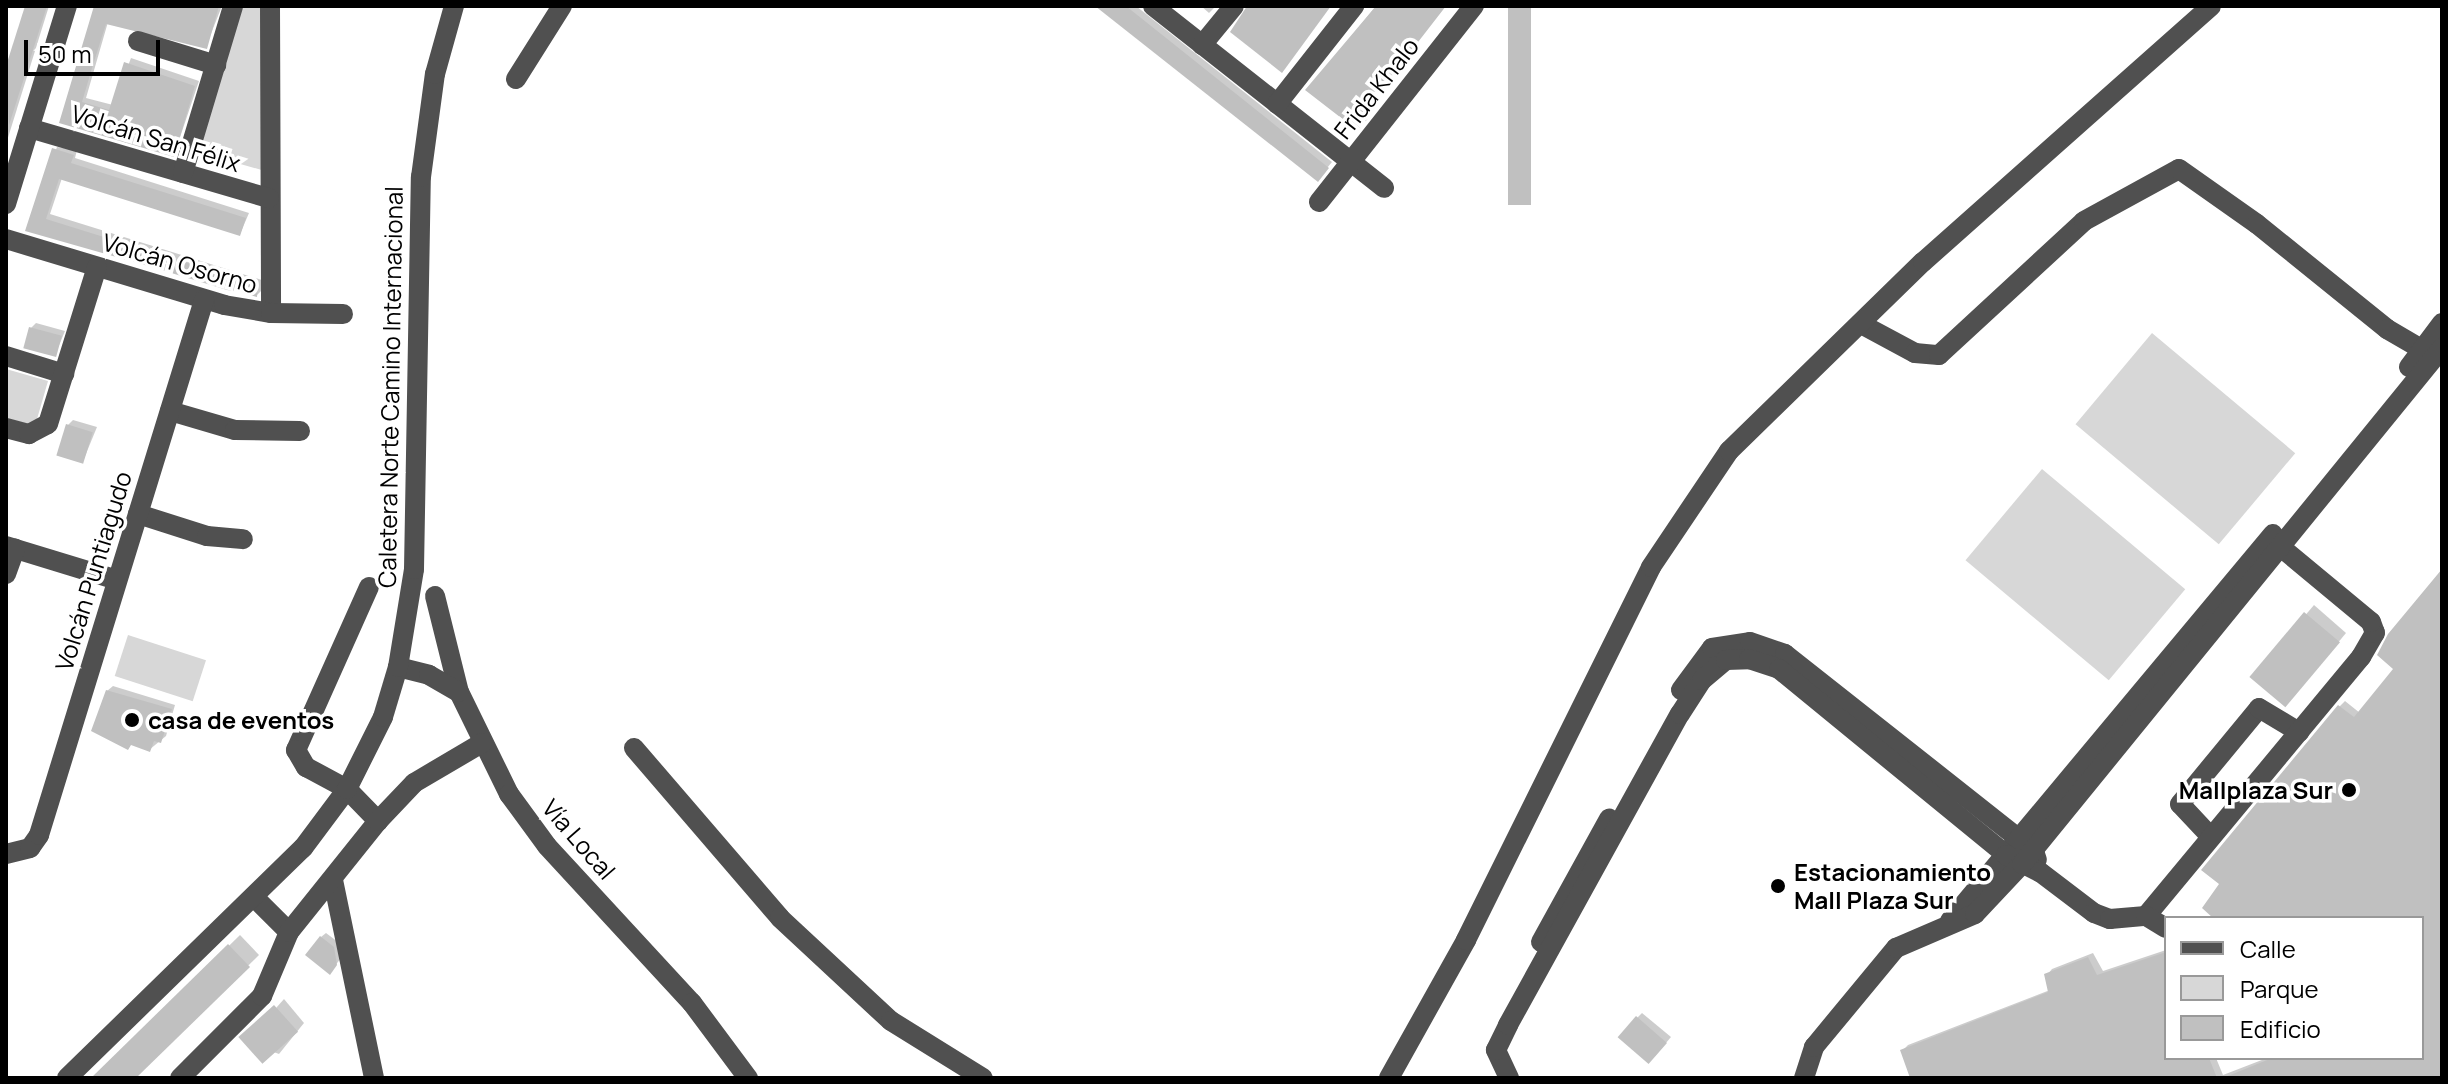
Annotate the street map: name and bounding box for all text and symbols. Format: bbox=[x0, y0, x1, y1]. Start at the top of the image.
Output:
scale bar bbox=[28, 24, 164, 74]
street label: Frida Khalo bbox=[1328, 32, 1424, 144]
text: 50 m bbox=[38, 37, 92, 70]
street label: Volcán San Félix bbox=[68, 99, 244, 177]
street label: Caletera Norte Camino Internacional bbox=[372, 186, 408, 588]
street label: Volcán Osorno bbox=[99, 227, 261, 299]
street label: Volcán Puntiagudo bbox=[49, 468, 137, 674]
place label: casa de eventos bbox=[148, 706, 334, 734]
marker: casa de eventos bbox=[123, 711, 141, 729]
place label: Mallplaza Sur bbox=[2179, 776, 2333, 804]
marker: Mallplaza Sur bbox=[2340, 781, 2358, 799]
street label: Vía Local bbox=[537, 793, 621, 885]
place label: Estacionamiento Mall Plaza Sur bbox=[1794, 858, 1991, 914]
marker: Estacionamiento Mall Plaza Sur bbox=[1769, 877, 1787, 895]
legend bbox=[2164, 916, 2424, 1060]
text: Calle bbox=[2240, 932, 2296, 965]
text: Parque bbox=[2240, 972, 2318, 1005]
text: Edificio bbox=[2240, 1012, 2321, 1045]

